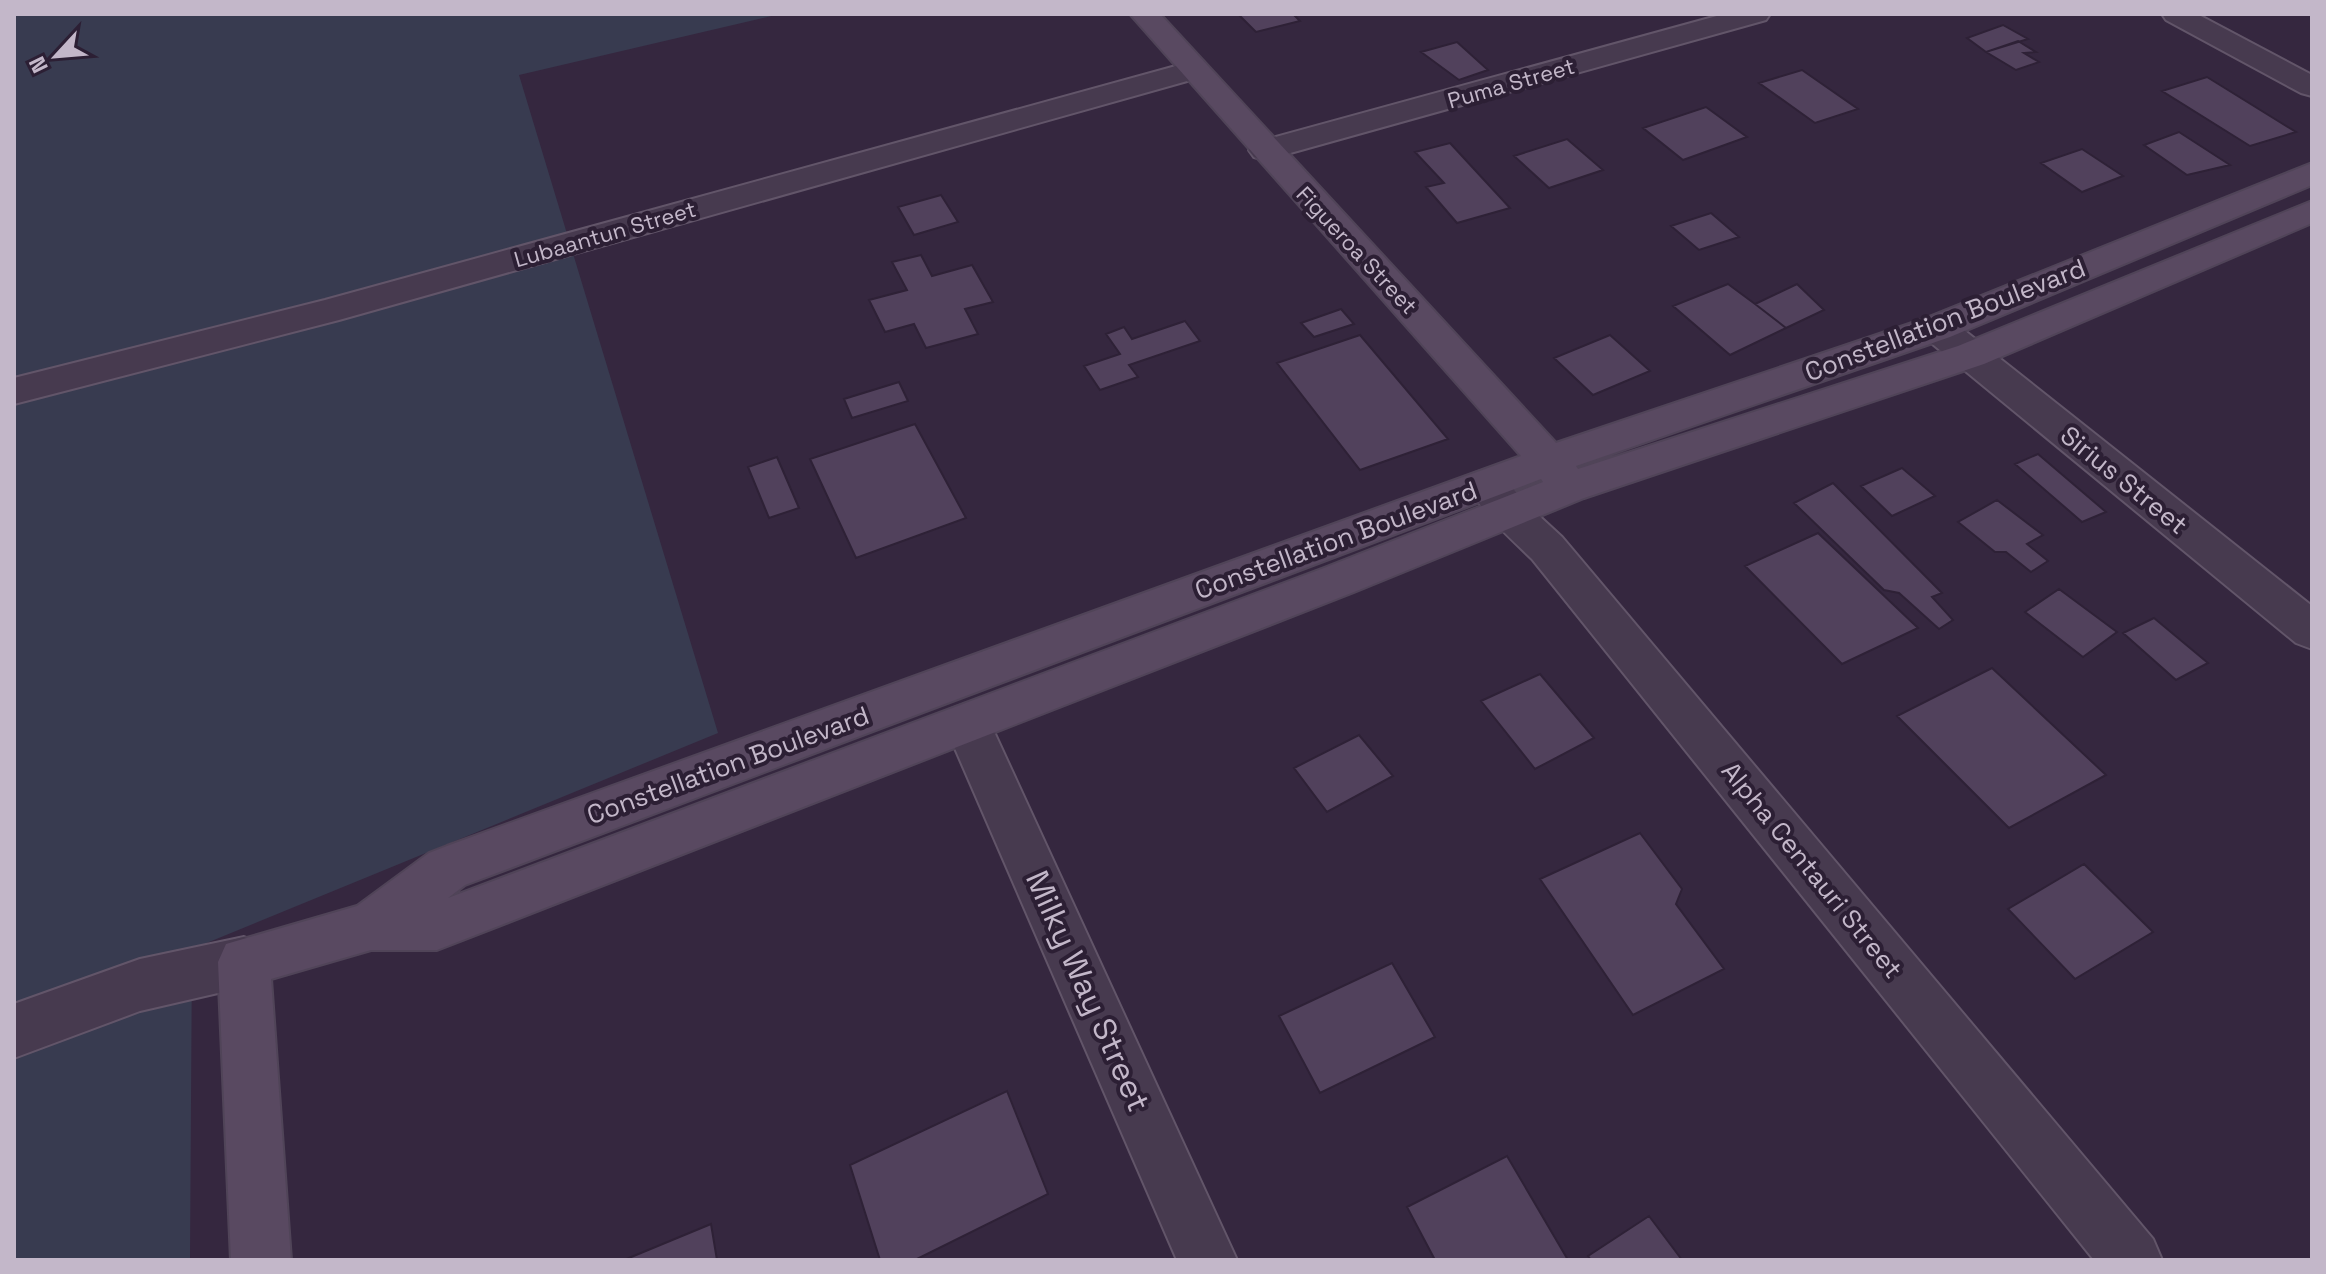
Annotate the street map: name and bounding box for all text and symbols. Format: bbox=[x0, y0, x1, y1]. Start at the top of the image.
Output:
north arrow bbox=[16, 16, 96, 96]
street label: Puma Street bbox=[1444, 51, 1578, 115]
text: N bbox=[22, 52, 54, 78]
street label: Figueroa Street bbox=[1291, 180, 1423, 320]
street label: Lubaantun Street bbox=[511, 195, 699, 273]
street label: Constellation Boulevard bbox=[1800, 251, 2090, 389]
street label: Sirius Street bbox=[2053, 418, 2195, 542]
street label: Constellation Boulevard bbox=[1190, 473, 1482, 607]
street label: Constellation Boulevard bbox=[582, 698, 874, 832]
street label: Alpha Centauri Street bbox=[1714, 755, 1910, 985]
street label: Milky Way Street bbox=[1017, 864, 1159, 1118]

